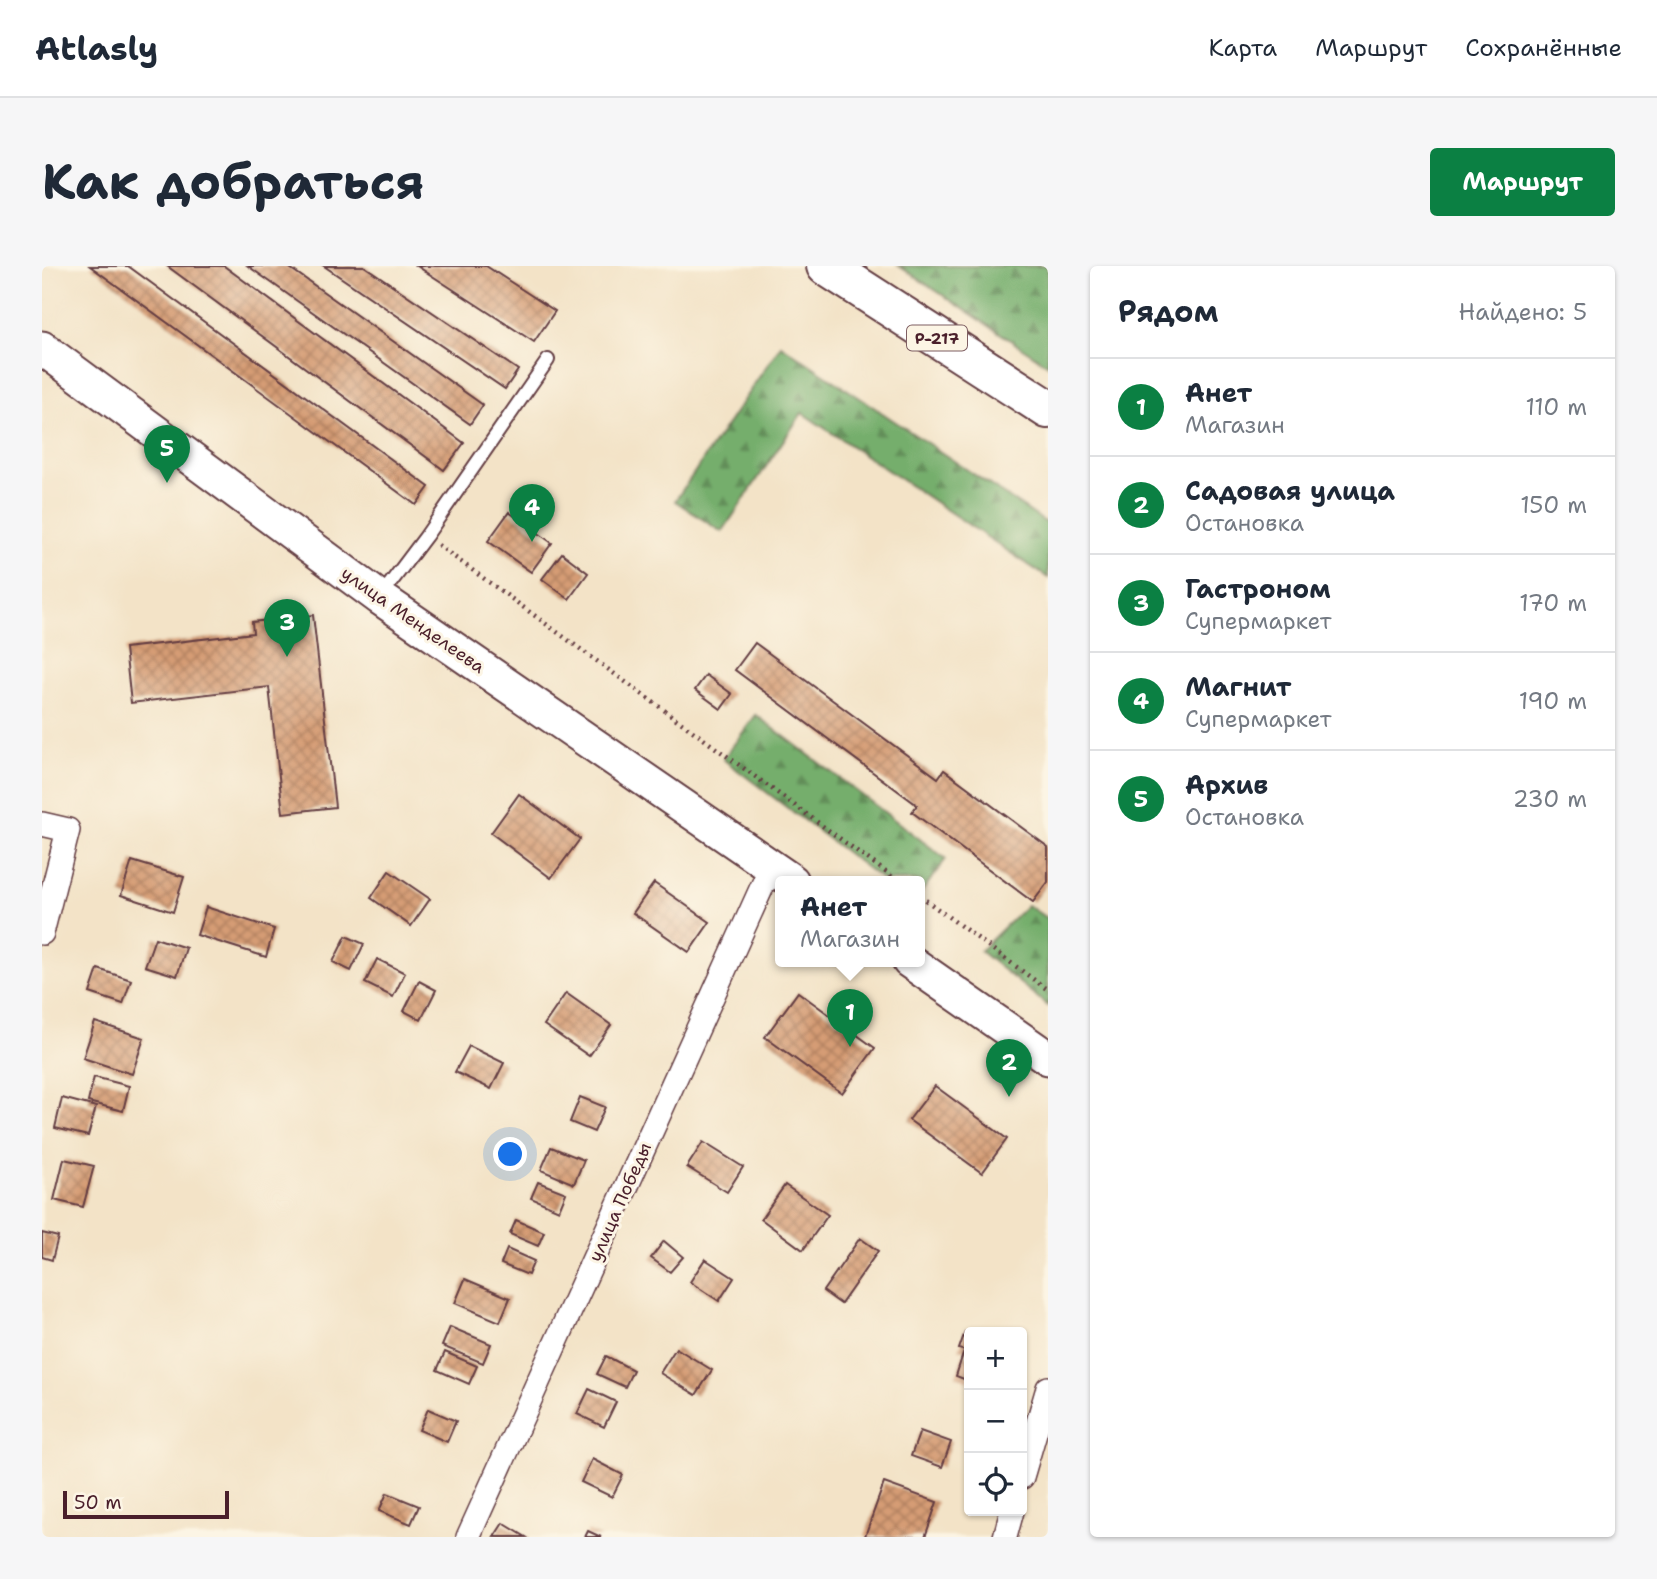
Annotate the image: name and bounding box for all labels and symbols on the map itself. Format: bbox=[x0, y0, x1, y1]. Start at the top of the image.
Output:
road number: Р-217 bbox=[907, 326, 967, 351]
pin: 5 bbox=[144, 425, 190, 483]
pin: 4 bbox=[509, 484, 555, 542]
street label: улица Менделеева bbox=[336, 561, 490, 679]
pin: 3 bbox=[264, 599, 310, 657]
pin: 1 bbox=[827, 989, 873, 1047]
pin: 2 bbox=[986, 1039, 1032, 1097]
your location bbox=[493, 1137, 527, 1171]
street label: улица Победы bbox=[583, 1139, 657, 1265]
scale bar bbox=[63, 1488, 229, 1520]

